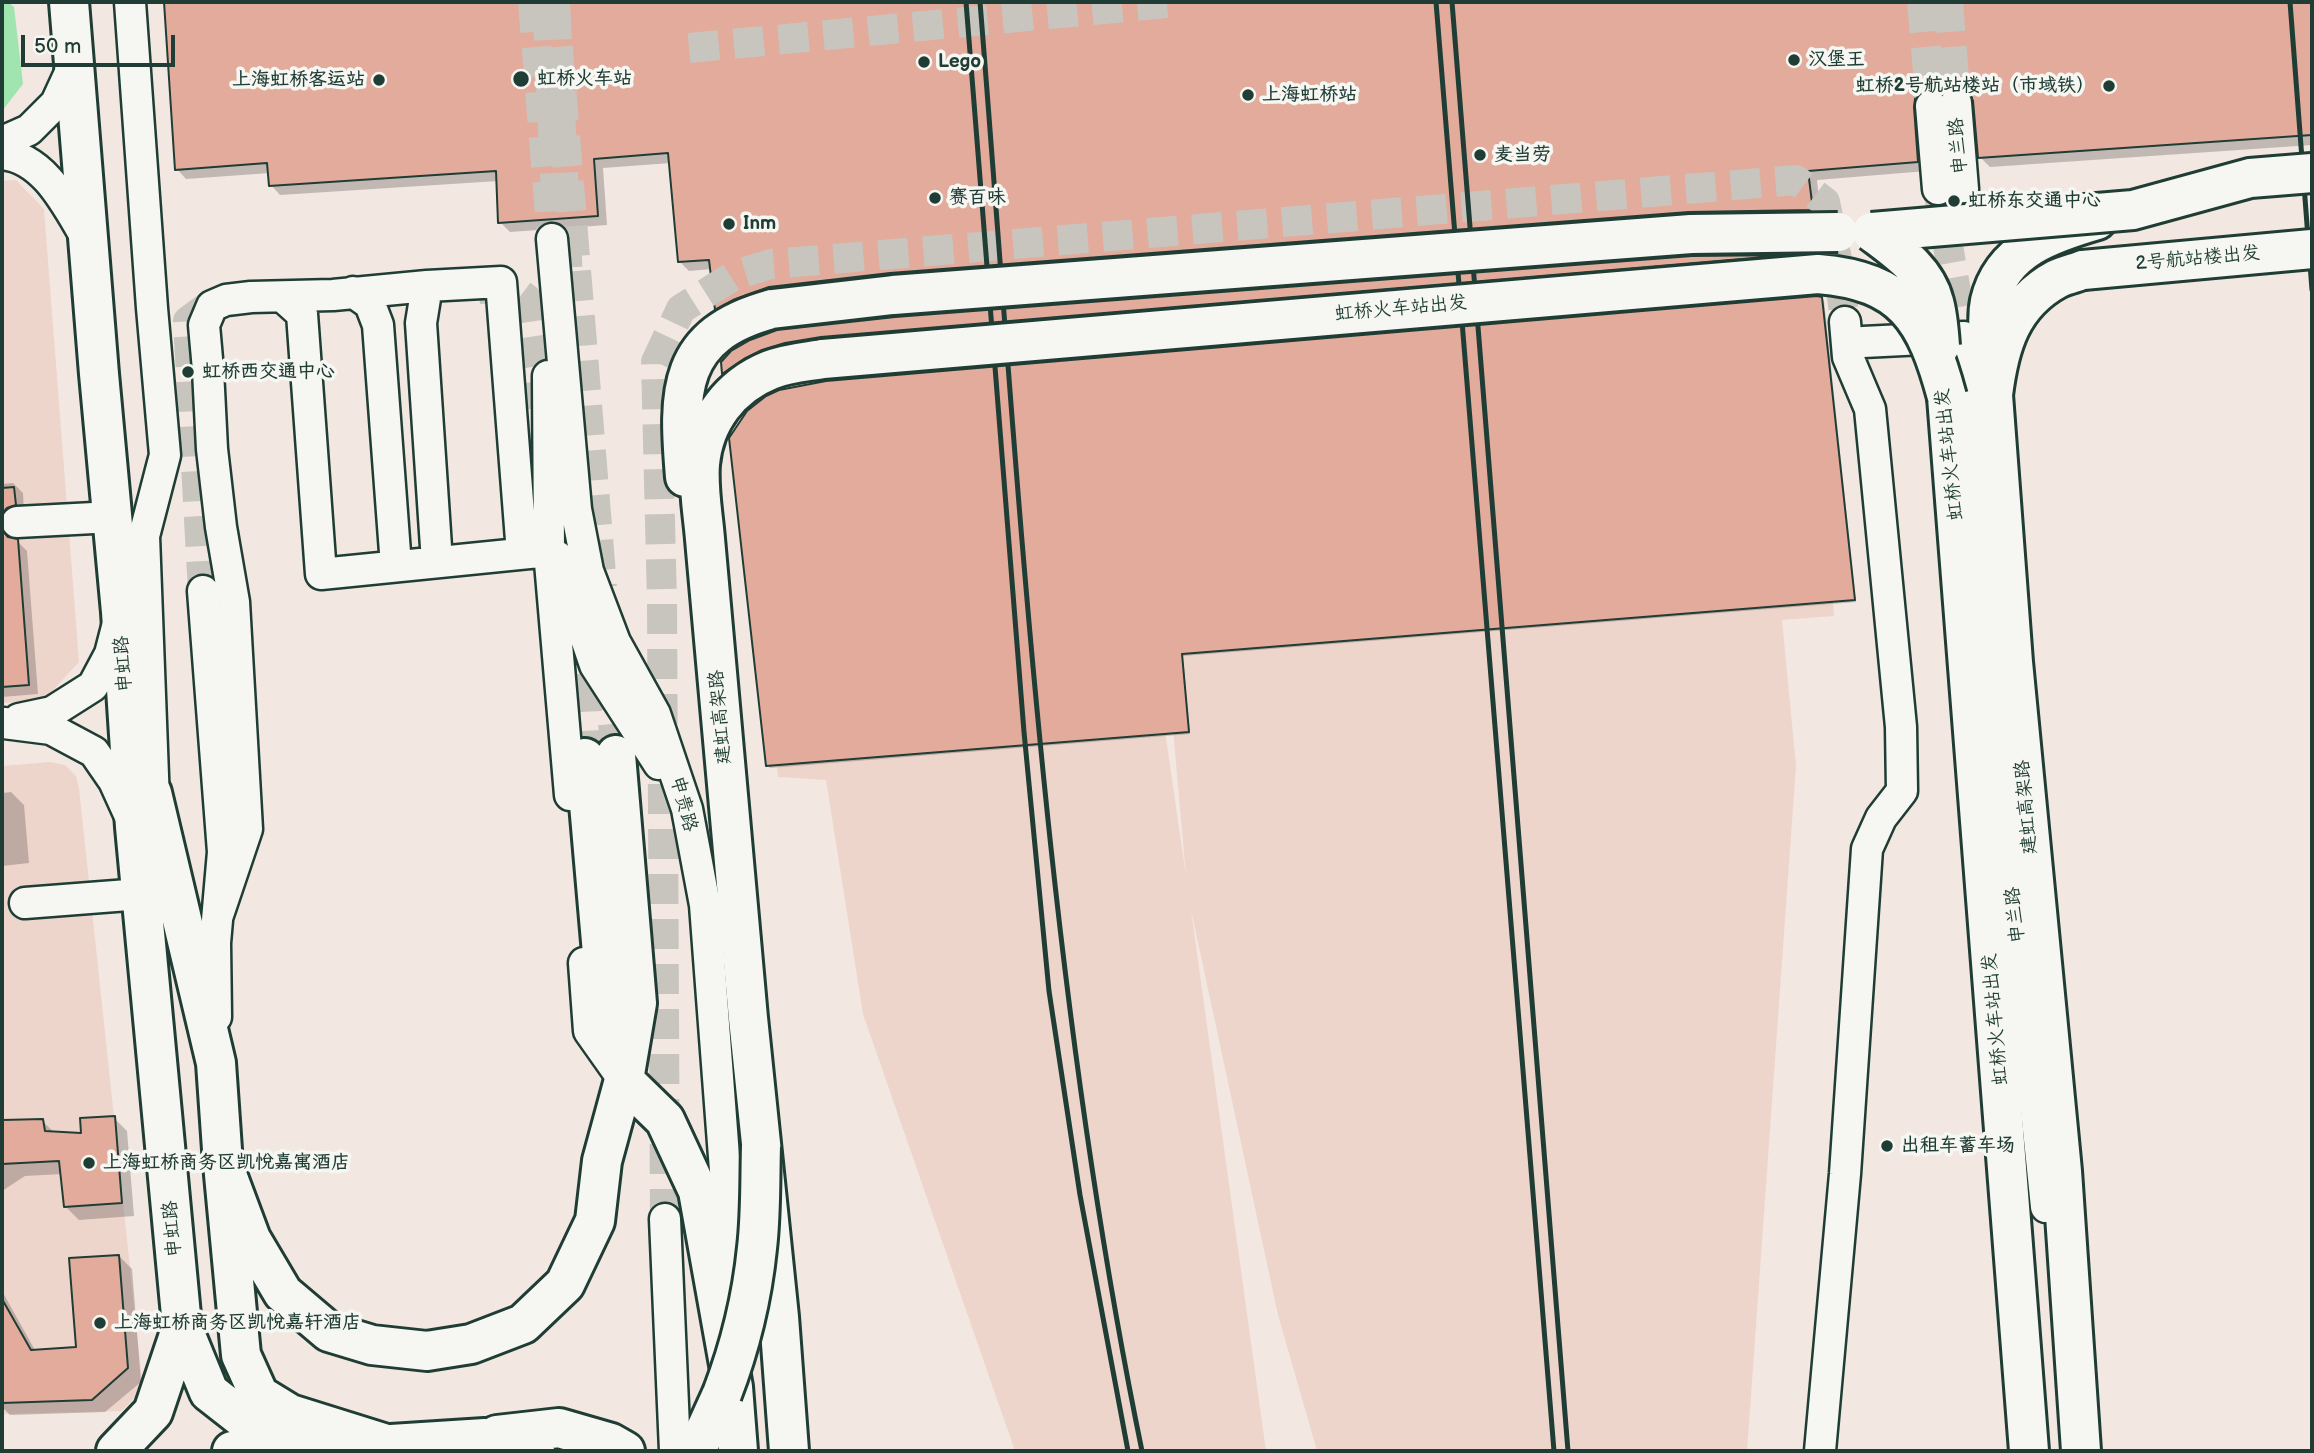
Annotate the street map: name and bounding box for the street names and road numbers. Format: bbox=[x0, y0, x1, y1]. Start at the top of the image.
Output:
street label: 申兰路 bbox=[1945, 117, 1973, 175]
street label: 2号航站楼出发 bbox=[2135, 242, 2261, 276]
street label: 虹桥火车站出发 bbox=[1334, 292, 1468, 326]
street label: 虹桥火车站出发 bbox=[1932, 387, 1968, 521]
street label: 申虹路 bbox=[111, 635, 137, 693]
street label: 建虹高架路 bbox=[706, 669, 736, 765]
street label: 建虹高架路 bbox=[2012, 759, 2042, 855]
street label: 申贵路 bbox=[665, 774, 701, 834]
street label: 申兰路 bbox=[2002, 885, 2030, 945]
street label: 虹桥火车站出发 bbox=[1979, 952, 2013, 1086]
street label: 申虹路 bbox=[159, 1200, 187, 1258]

